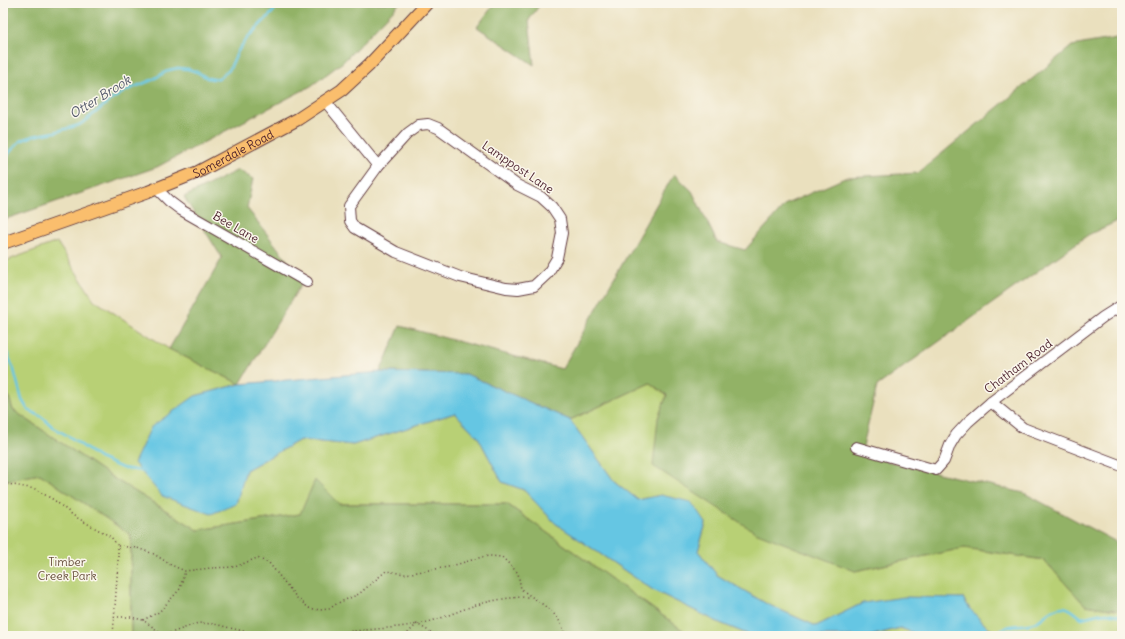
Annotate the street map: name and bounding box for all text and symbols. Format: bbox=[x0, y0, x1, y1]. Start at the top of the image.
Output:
water label: Otter Brook bbox=[66, 71, 135, 122]
street label: Somerdale Road bbox=[190, 126, 276, 181]
street label: Lamppost Lane bbox=[479, 137, 557, 197]
street label: Bee Lane bbox=[210, 208, 262, 246]
street label: Chatham Road bbox=[981, 336, 1055, 396]
park label: Timber Creek Park bbox=[37, 554, 97, 583]

